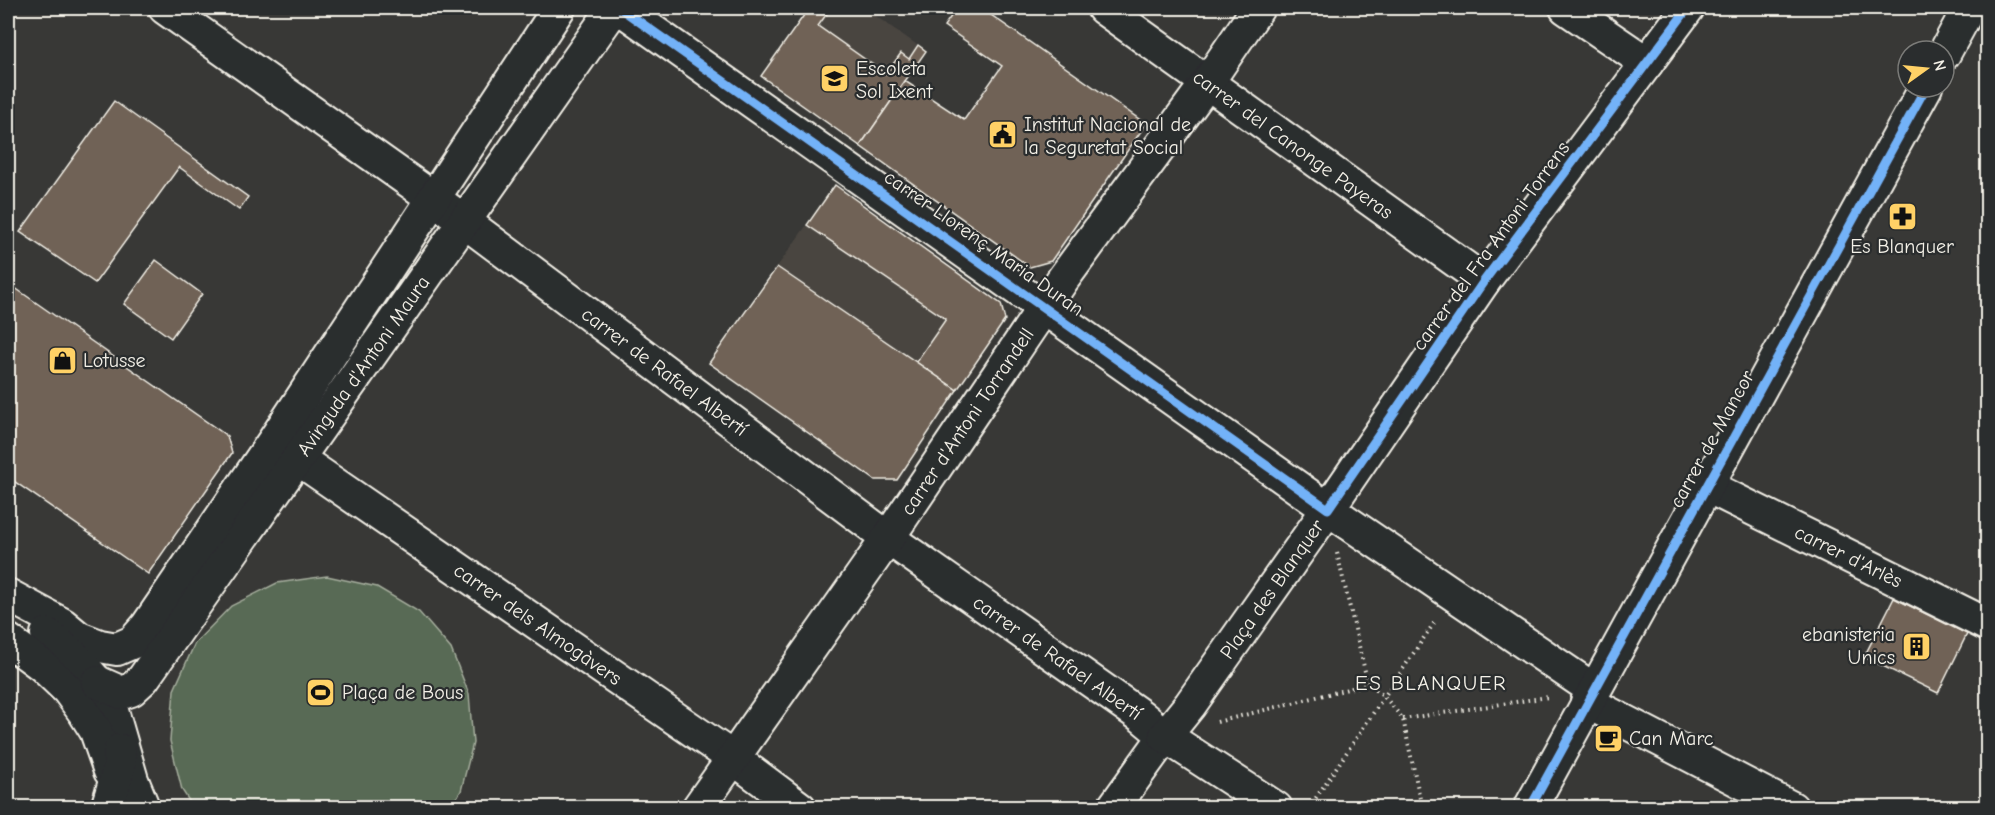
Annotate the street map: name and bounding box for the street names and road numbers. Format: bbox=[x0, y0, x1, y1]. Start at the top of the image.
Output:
street label: carrer del Canonge Payeras bbox=[1189, 65, 1398, 224]
street label: carrer del Fra Antoni Torrens bbox=[1407, 137, 1575, 355]
street label: carrer Llorenç Maria Duran bbox=[880, 165, 1088, 321]
street label: Avinguda d'Antoni Maura bbox=[292, 271, 434, 460]
street label: carrer de Rafael Albertí bbox=[577, 302, 753, 441]
street label: carrer d'Antoni Torrandell bbox=[895, 323, 1038, 519]
street label: carrer de Mancor bbox=[1665, 366, 1759, 512]
street label: Plaça des Blanquer bbox=[1215, 515, 1329, 663]
street label: carrer d'Arlès bbox=[1791, 520, 1906, 592]
street label: carrer dels Almogàvers bbox=[450, 558, 626, 690]
street label: carrer de Rafael Albertí bbox=[969, 590, 1147, 725]

